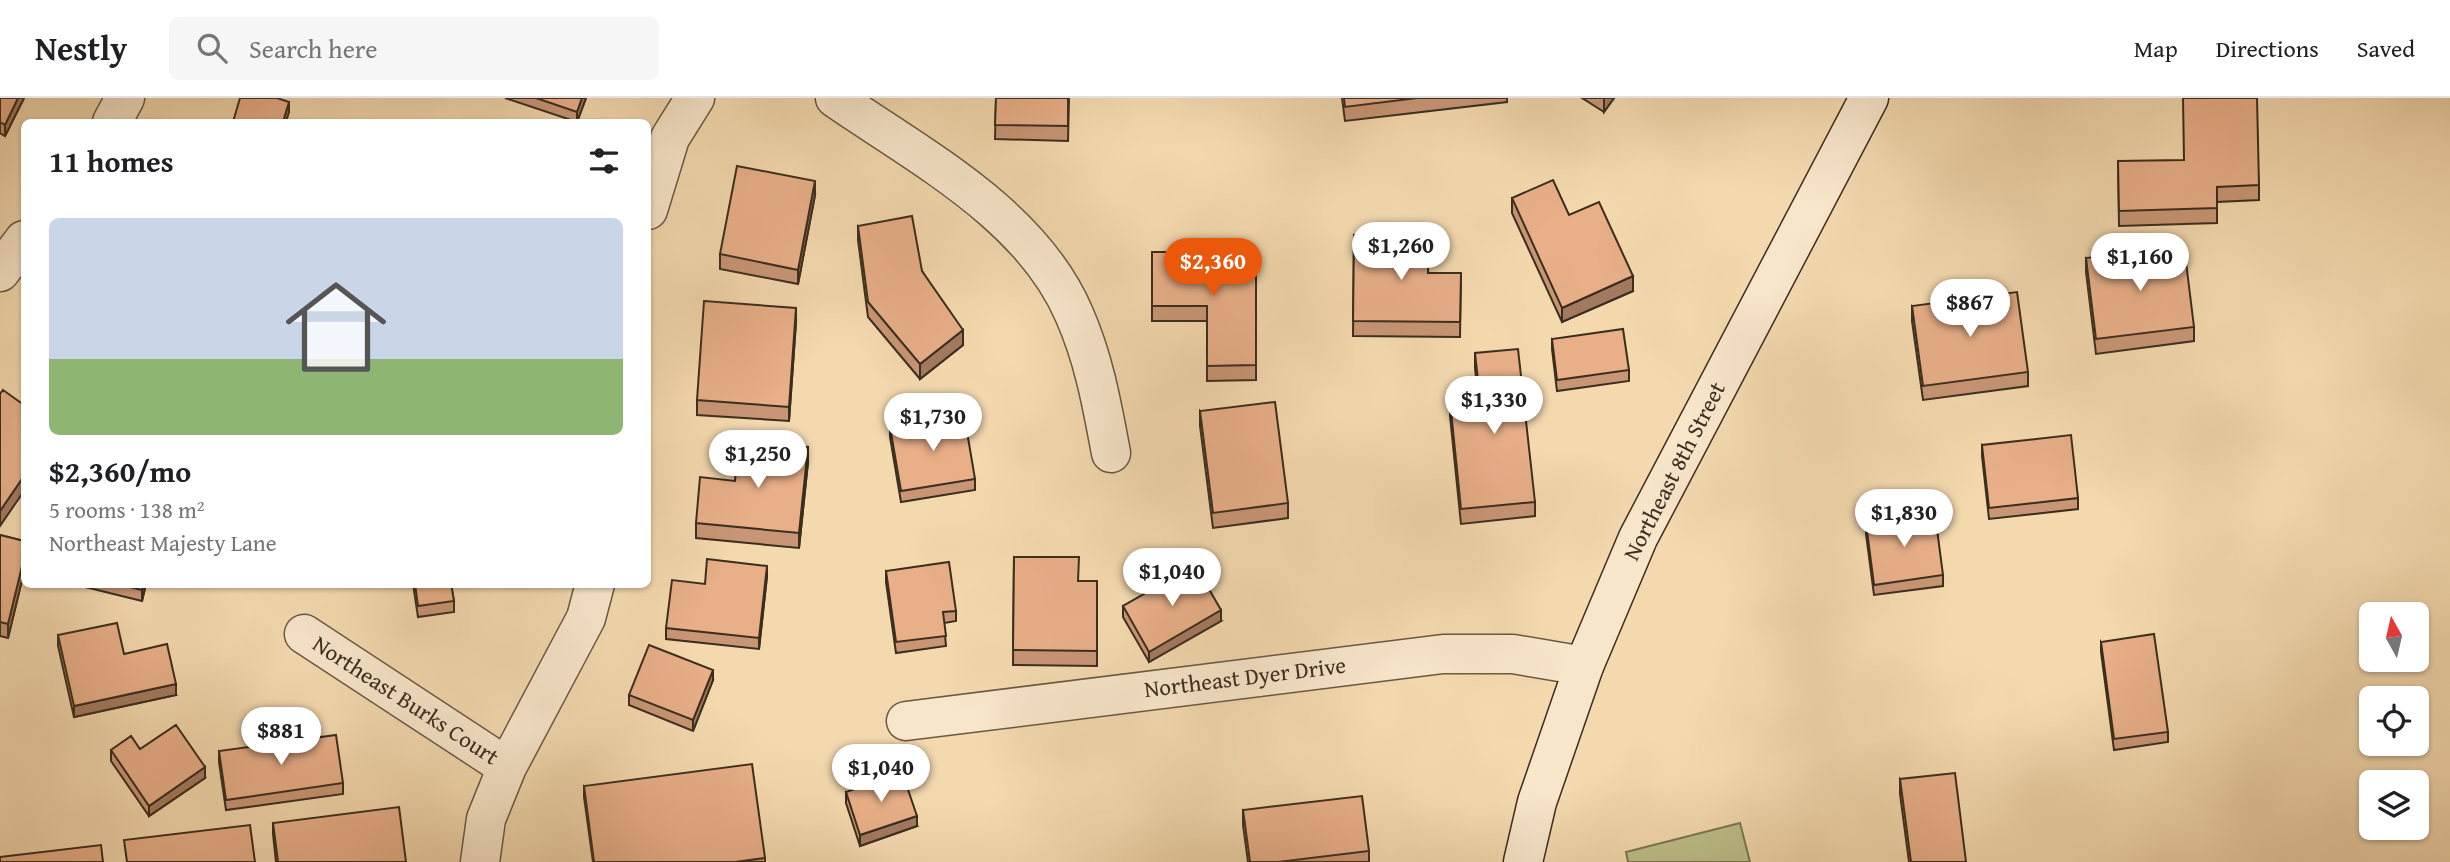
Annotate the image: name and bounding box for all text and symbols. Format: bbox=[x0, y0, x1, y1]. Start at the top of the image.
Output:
search box bbox=[169, 17, 659, 80]
text: Nestly bbox=[35, 24, 127, 72]
icon: search bbox=[193, 29, 231, 67]
text: Search here bbox=[249, 29, 377, 68]
text: Map bbox=[2134, 31, 2178, 66]
text: Directions bbox=[2216, 31, 2319, 66]
text: Saved bbox=[2357, 31, 2415, 66]
text: 11 homes bbox=[49, 139, 174, 183]
icon: filters bbox=[585, 142, 623, 180]
pin: $1,260 bbox=[1344, 222, 1458, 282]
text: $1,260 bbox=[1368, 228, 1434, 261]
pin: $1,160 bbox=[2083, 234, 2197, 293]
pin: $2,360 bbox=[1156, 238, 1270, 298]
text: $1,160 bbox=[2107, 239, 2173, 272]
text: $2,360 bbox=[1180, 244, 1246, 277]
icon: home bbox=[273, 264, 399, 390]
pin: $867 bbox=[1929, 280, 2011, 339]
text: $867 bbox=[1946, 285, 1994, 318]
pin: $1,330 bbox=[1437, 376, 1551, 436]
street label: Northeast 8th Street bbox=[1614, 376, 1733, 566]
text: $1,330 bbox=[1461, 382, 1527, 415]
pin: $1,730 bbox=[876, 394, 990, 453]
text: $1,730 bbox=[900, 399, 966, 432]
pin: $1,250 bbox=[701, 430, 815, 490]
text: $1,250 bbox=[725, 436, 791, 469]
text: $2,360/mo bbox=[49, 449, 191, 493]
pin: $1,830 bbox=[1847, 490, 1961, 549]
text: 5 rooms · 138 m² bbox=[49, 493, 204, 526]
text: $1,830 bbox=[1871, 495, 1937, 528]
text: Northeast Majesty Lane bbox=[49, 526, 277, 559]
pin: $1,040 bbox=[1115, 548, 1229, 608]
text: $1,040 bbox=[1139, 554, 1205, 587]
north arrow bbox=[2359, 602, 2429, 672]
map controls bbox=[2359, 602, 2429, 840]
street label: Northeast Burks Court bbox=[307, 627, 506, 772]
street label: Northeast Dyer Drive bbox=[1142, 648, 1348, 705]
button: locate bbox=[2359, 686, 2429, 756]
pin: $881 bbox=[240, 708, 322, 767]
text: $881 bbox=[257, 713, 305, 746]
pin: $1,040 bbox=[824, 744, 938, 804]
text: $1,040 bbox=[848, 750, 914, 783]
button: layers bbox=[2359, 770, 2429, 840]

